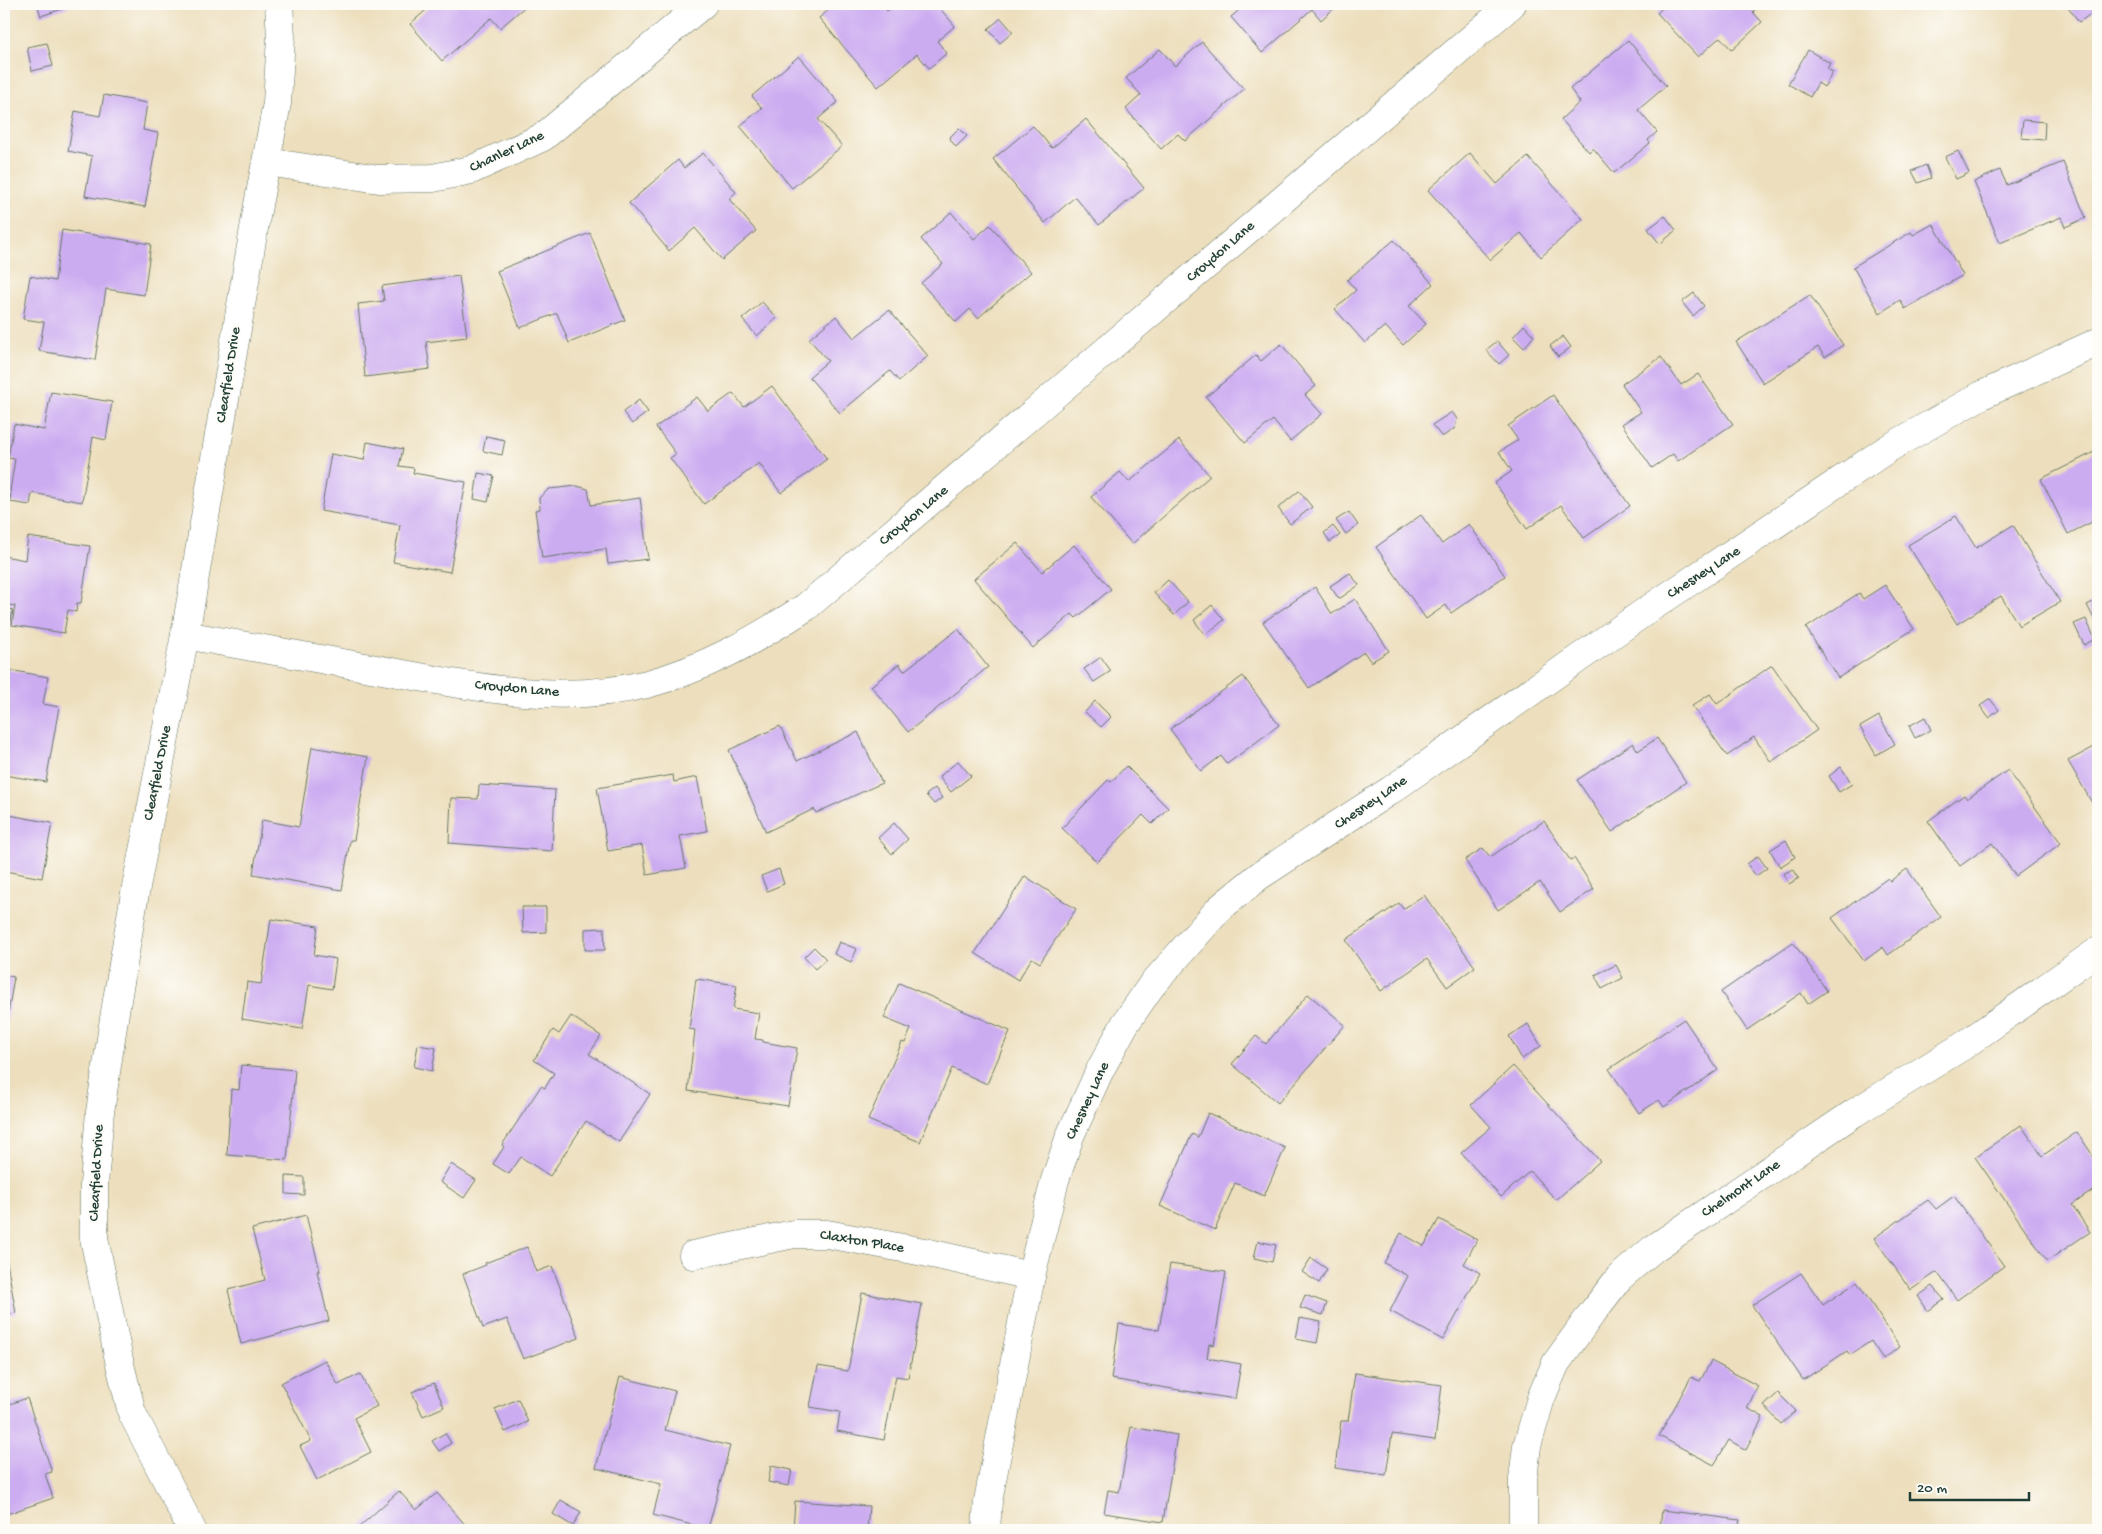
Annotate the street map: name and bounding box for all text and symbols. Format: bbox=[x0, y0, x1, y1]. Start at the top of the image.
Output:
street label: Chanler Lane bbox=[467, 127, 547, 177]
street label: Croydon Lane bbox=[1183, 217, 1259, 287]
street label: Clearfield Drive bbox=[213, 326, 245, 424]
street label: Croydon Lane bbox=[876, 482, 952, 550]
street label: Chesney Lane bbox=[1664, 542, 1744, 603]
street label: Croydon Lane bbox=[474, 676, 560, 702]
street label: Clearfield Drive bbox=[140, 724, 176, 822]
street label: Chesney Lane bbox=[1331, 772, 1411, 834]
street label: Chesney Lane bbox=[1062, 1059, 1114, 1143]
street label: Clearfield Drive bbox=[85, 1124, 109, 1222]
street label: Chelmont Lane bbox=[1698, 1156, 1784, 1222]
street label: Claxton Place bbox=[819, 1226, 906, 1258]
scale bar bbox=[1910, 1469, 2028, 1501]
text: 20 m bbox=[1917, 1480, 1947, 1498]

